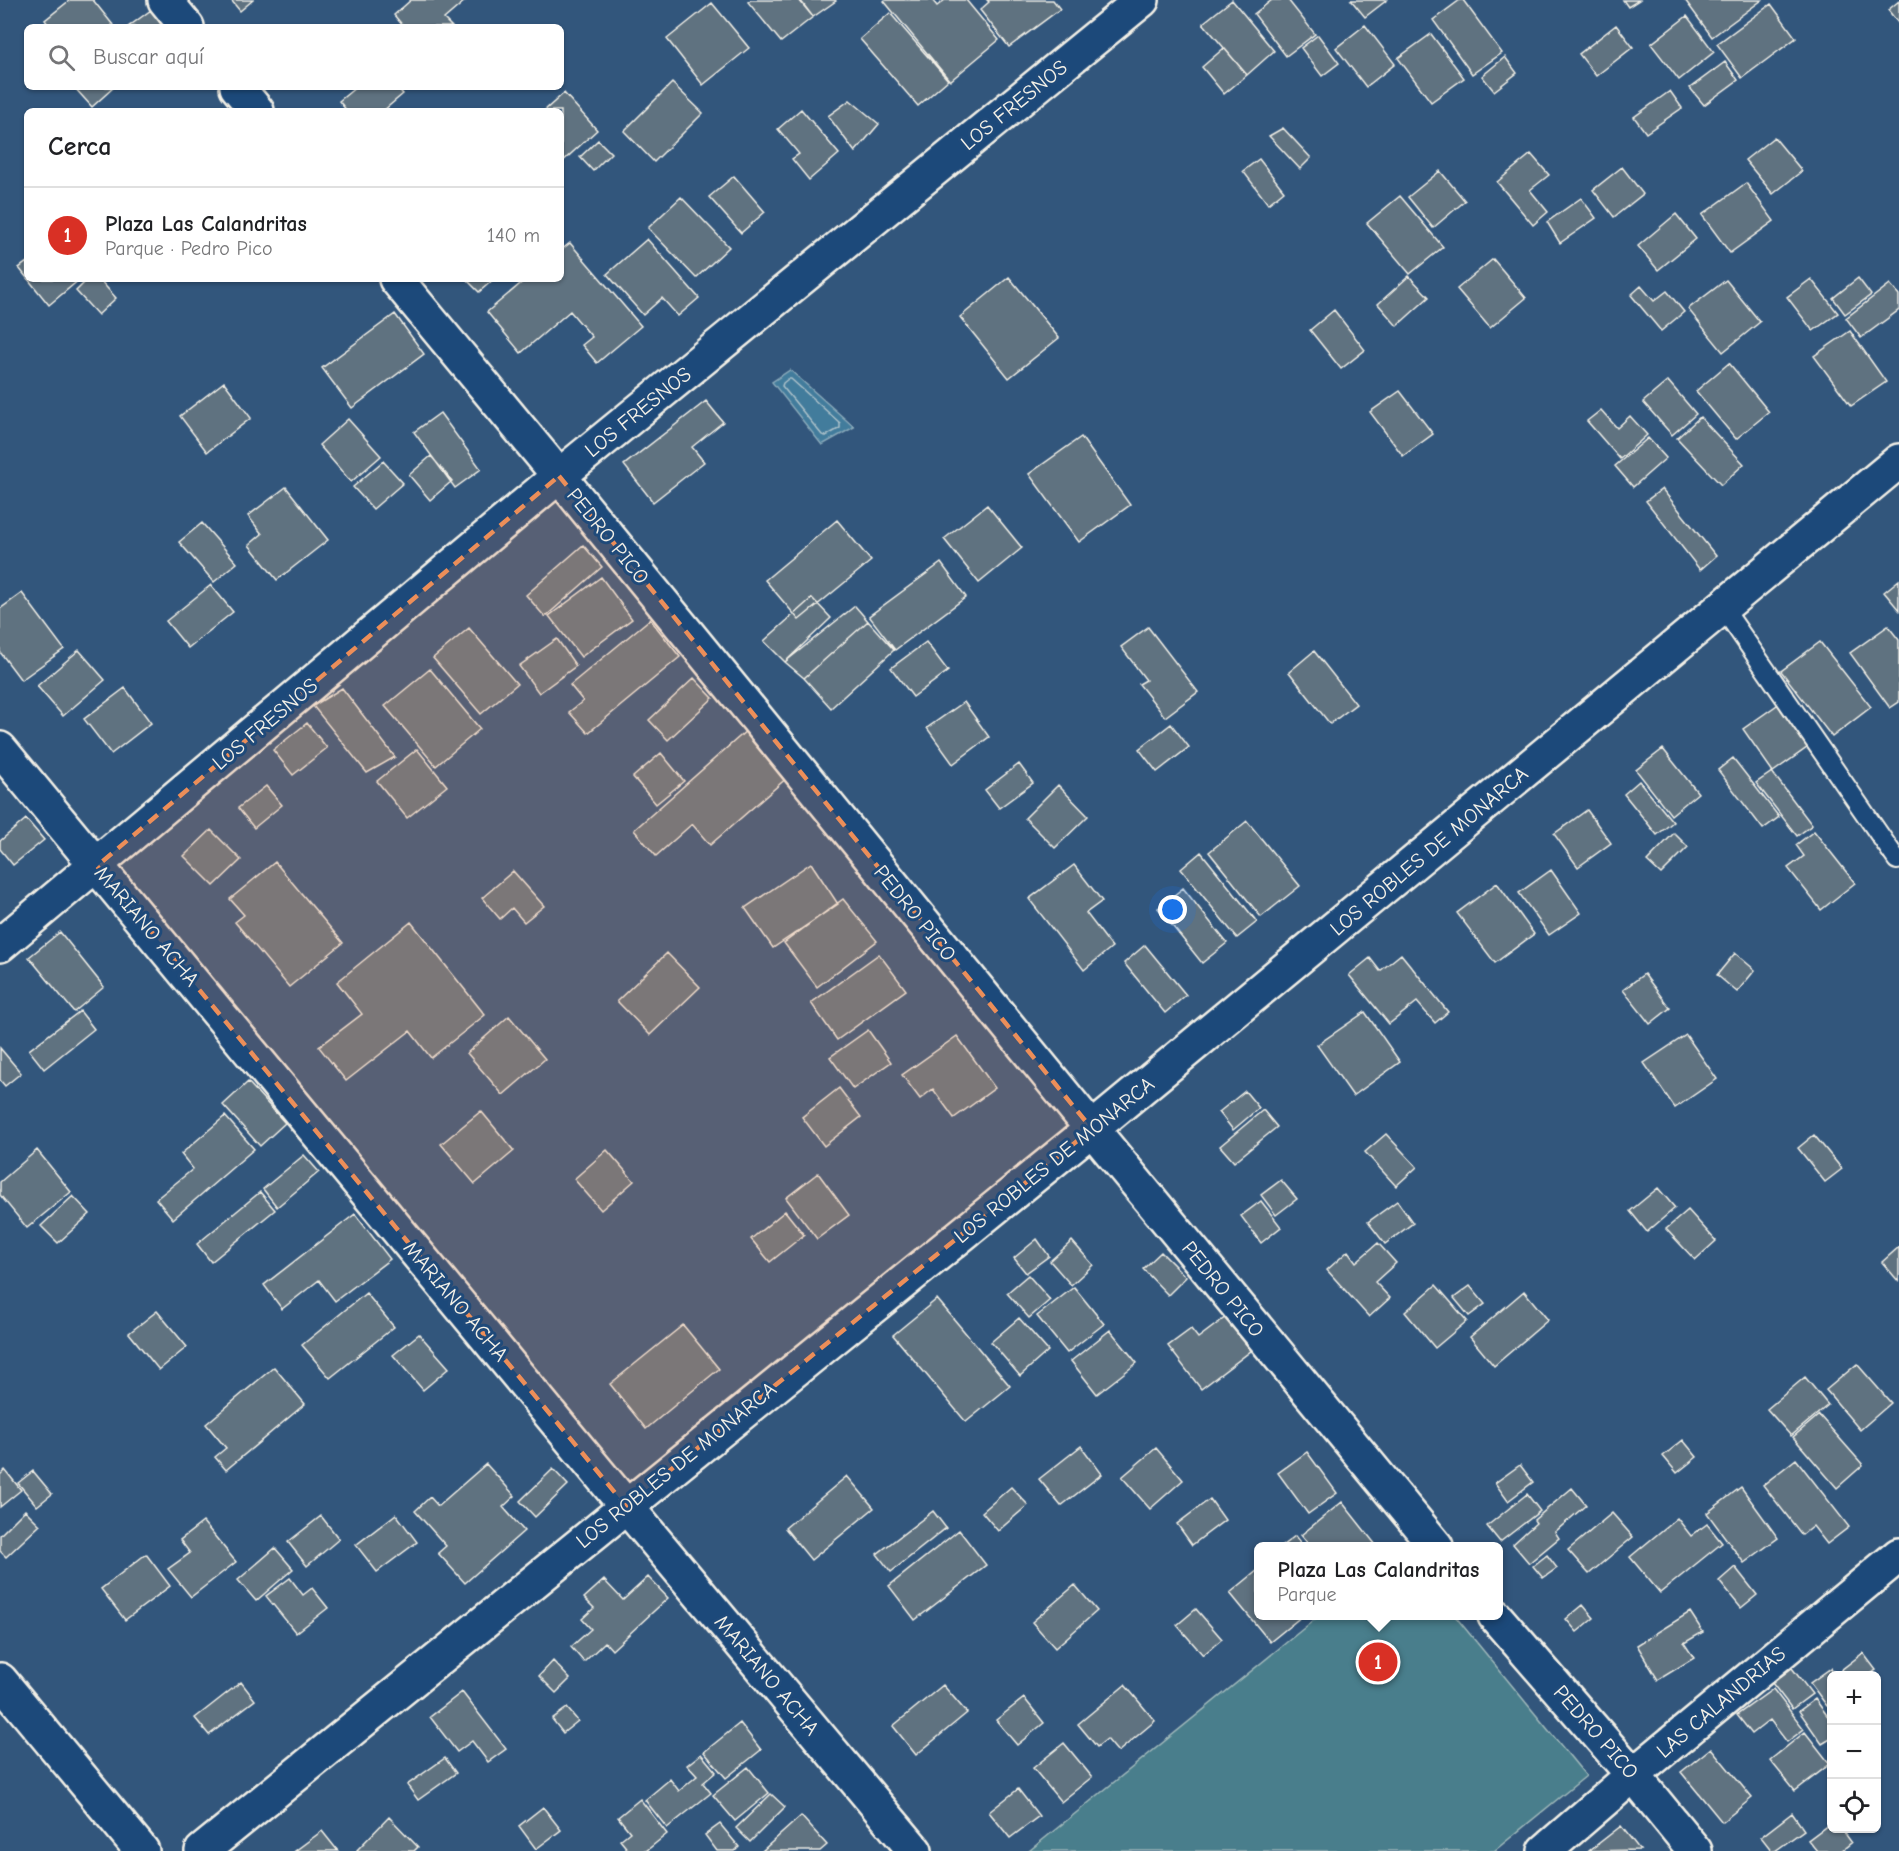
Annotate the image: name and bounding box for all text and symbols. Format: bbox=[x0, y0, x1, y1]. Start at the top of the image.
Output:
search box bbox=[24, 24, 564, 90]
icon: search bbox=[45, 41, 78, 74]
text: Buscar aquí bbox=[93, 44, 204, 70]
street label: LOS FRESNOS bbox=[956, 55, 1072, 155]
text: Cerca bbox=[48, 132, 112, 162]
text: Plaza Las Calandritas bbox=[105, 211, 307, 237]
text: 1 bbox=[64, 224, 71, 247]
text: 140 m bbox=[487, 224, 540, 247]
text: Parque · Pedro Pico bbox=[105, 237, 273, 260]
street label: LOS FRESNOS bbox=[580, 362, 696, 462]
street label: PEDRO PICO bbox=[562, 483, 654, 589]
street label: LOS FRESNOS bbox=[208, 673, 322, 775]
street label: LOS ROBLES DE MONARCA bbox=[1325, 761, 1533, 941]
street label: PEDRO PICO bbox=[869, 860, 961, 966]
street label: MARIANO ACHA bbox=[90, 861, 204, 991]
your location bbox=[1158, 895, 1187, 924]
street label: LOS ROBLES DE MONARCA bbox=[949, 1072, 1159, 1248]
street label: MARIANO ACHA bbox=[399, 1236, 513, 1366]
street label: PEDRO PICO bbox=[1177, 1236, 1269, 1342]
street label: LOS ROBLES DE MONARCA bbox=[571, 1377, 781, 1553]
popup bbox=[1254, 1542, 1503, 1620]
text: Plaza Las Calandritas bbox=[1278, 1557, 1479, 1583]
text: Parque bbox=[1278, 1583, 1336, 1606]
street label: MARIANO ACHA bbox=[710, 1610, 824, 1740]
pin: 1 bbox=[1358, 1640, 1398, 1684]
street label: LAS CALANDRIAS bbox=[1652, 1641, 1790, 1763]
map controls bbox=[1827, 1671, 1881, 1833]
button: + bbox=[1827, 1671, 1881, 1725]
street label: PEDRO PICO bbox=[1549, 1680, 1643, 1784]
button: − bbox=[1827, 1725, 1881, 1779]
button: locate bbox=[1827, 1779, 1881, 1833]

